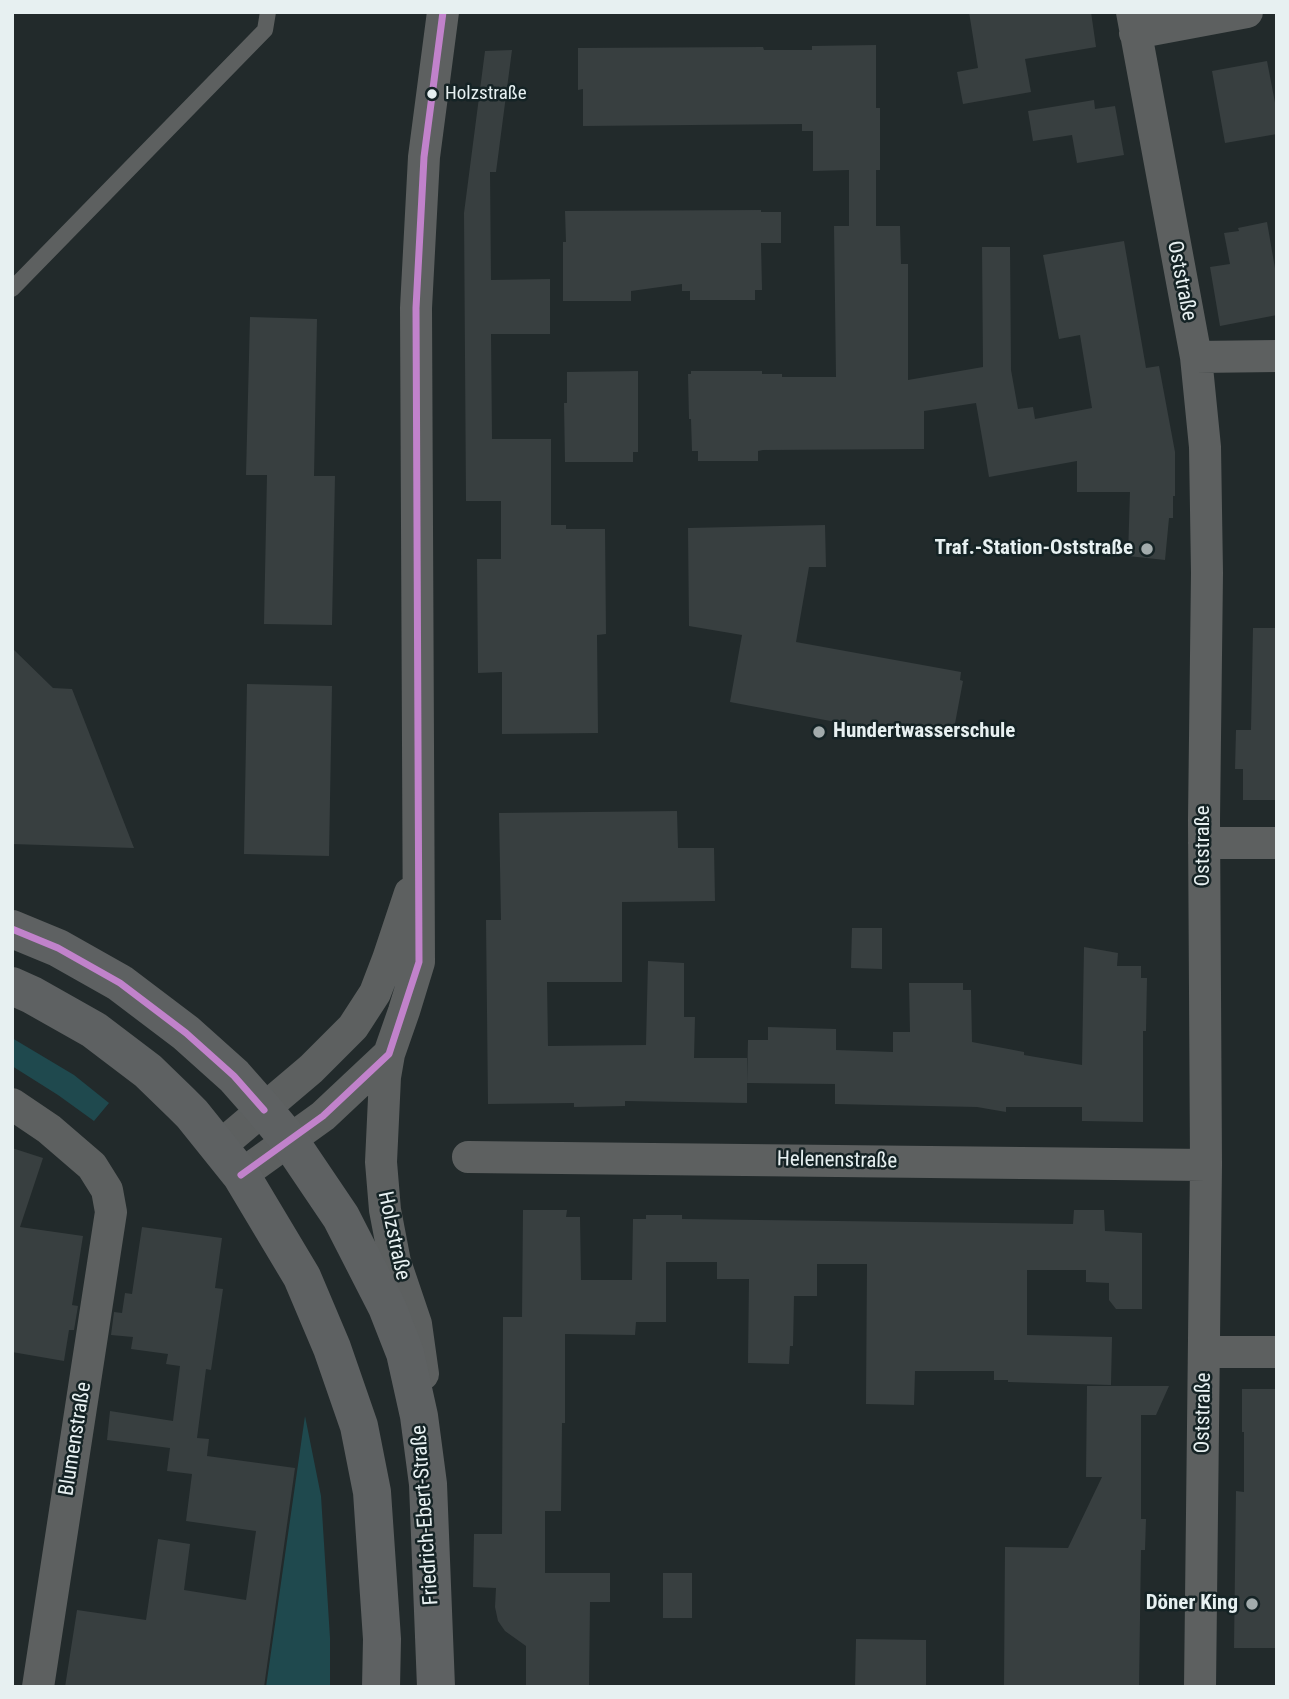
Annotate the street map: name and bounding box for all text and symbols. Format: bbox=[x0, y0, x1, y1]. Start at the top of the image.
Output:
place label: Holzstraße bbox=[445, 83, 527, 105]
marker: Holzstraße bbox=[425, 87, 439, 101]
street label: Oststraße bbox=[1161, 239, 1201, 323]
place label: Traf.-Station-Oststraße bbox=[934, 536, 1133, 562]
marker: Traf.-Station-Oststraße bbox=[1139, 541, 1155, 557]
place label: Hundertwasserschule bbox=[833, 719, 1015, 745]
marker: Hundertwasserschule bbox=[811, 724, 827, 740]
street label: Oststraße bbox=[1191, 805, 1217, 887]
street label: Helenenstraße bbox=[777, 1147, 897, 1175]
street label: Holzstraße bbox=[371, 1189, 415, 1283]
street label: Oststraße bbox=[1191, 1372, 1217, 1454]
street label: Blumenstraße bbox=[55, 1380, 97, 1498]
street label: Friedrich-Ebert-Straße bbox=[407, 1424, 445, 1606]
place label: Döner King bbox=[1146, 1591, 1238, 1617]
marker: Döner King bbox=[1244, 1596, 1260, 1612]

